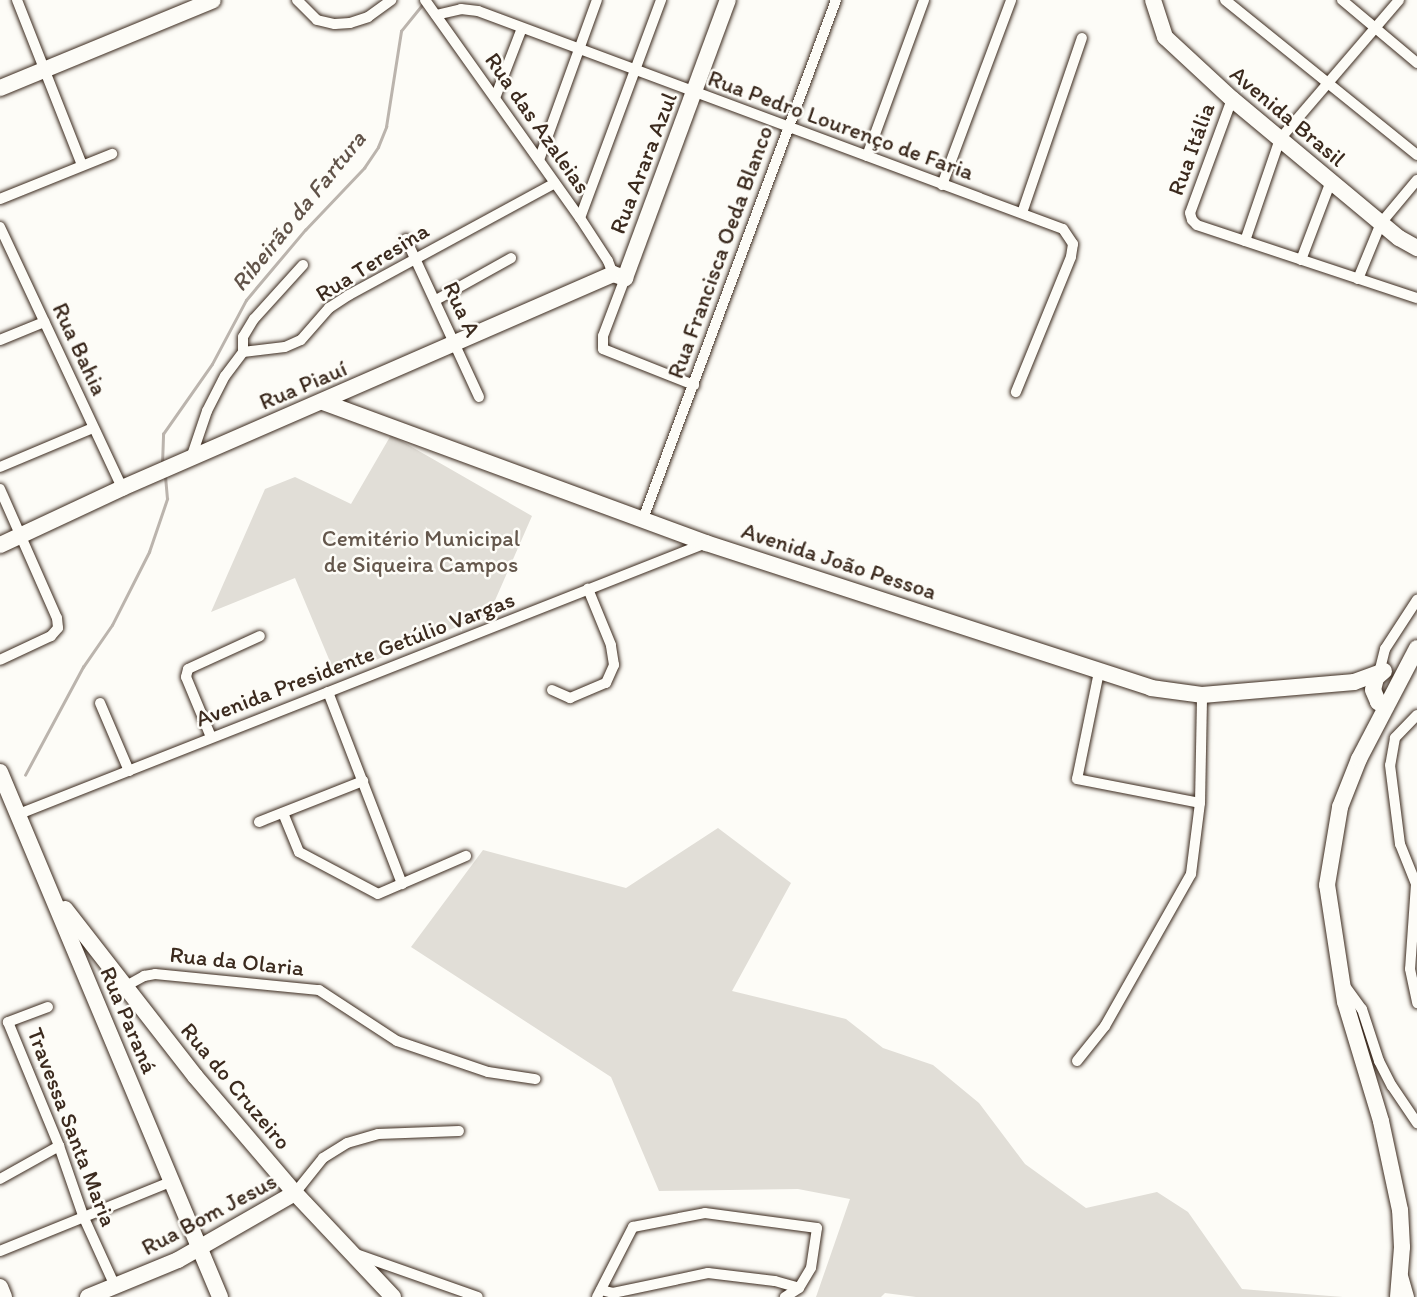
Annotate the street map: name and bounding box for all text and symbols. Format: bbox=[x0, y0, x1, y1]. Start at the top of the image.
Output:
street label: Rua das Azaleias bbox=[479, 47, 597, 199]
street label: Avenida Brasil bbox=[1225, 60, 1351, 172]
street label: Rua Pedro Lourenço de Faria bbox=[705, 64, 977, 186]
street label: Rua Arara Azul bbox=[603, 89, 683, 237]
street label: Rua Itália bbox=[1162, 99, 1220, 199]
street label: Rua Francisca Oeda Blanco bbox=[661, 122, 779, 382]
water label: Ribeirão da Fartura bbox=[224, 125, 372, 297]
street label: Rua Teresina bbox=[311, 217, 433, 307]
street label: Rua A bbox=[437, 277, 487, 341]
street label: Rua Bahia bbox=[46, 298, 114, 400]
street label: Rua Piauí bbox=[255, 354, 351, 416]
street label: Avenida João Pessoa bbox=[738, 517, 940, 605]
park label: Cemitério Municipal de Siqueira Campos bbox=[321, 524, 521, 578]
street label: Avenida Presidente Getúlio Vargas bbox=[192, 585, 518, 733]
street label: Rua da Olaria bbox=[169, 940, 305, 982]
street label: Rua Paraná bbox=[94, 963, 164, 1077]
street label: Rua do Cruzeiro bbox=[175, 1017, 297, 1155]
street label: Travessa Santa Maria bbox=[21, 1023, 123, 1231]
street label: Rua Bom Jesus bbox=[137, 1167, 281, 1261]

